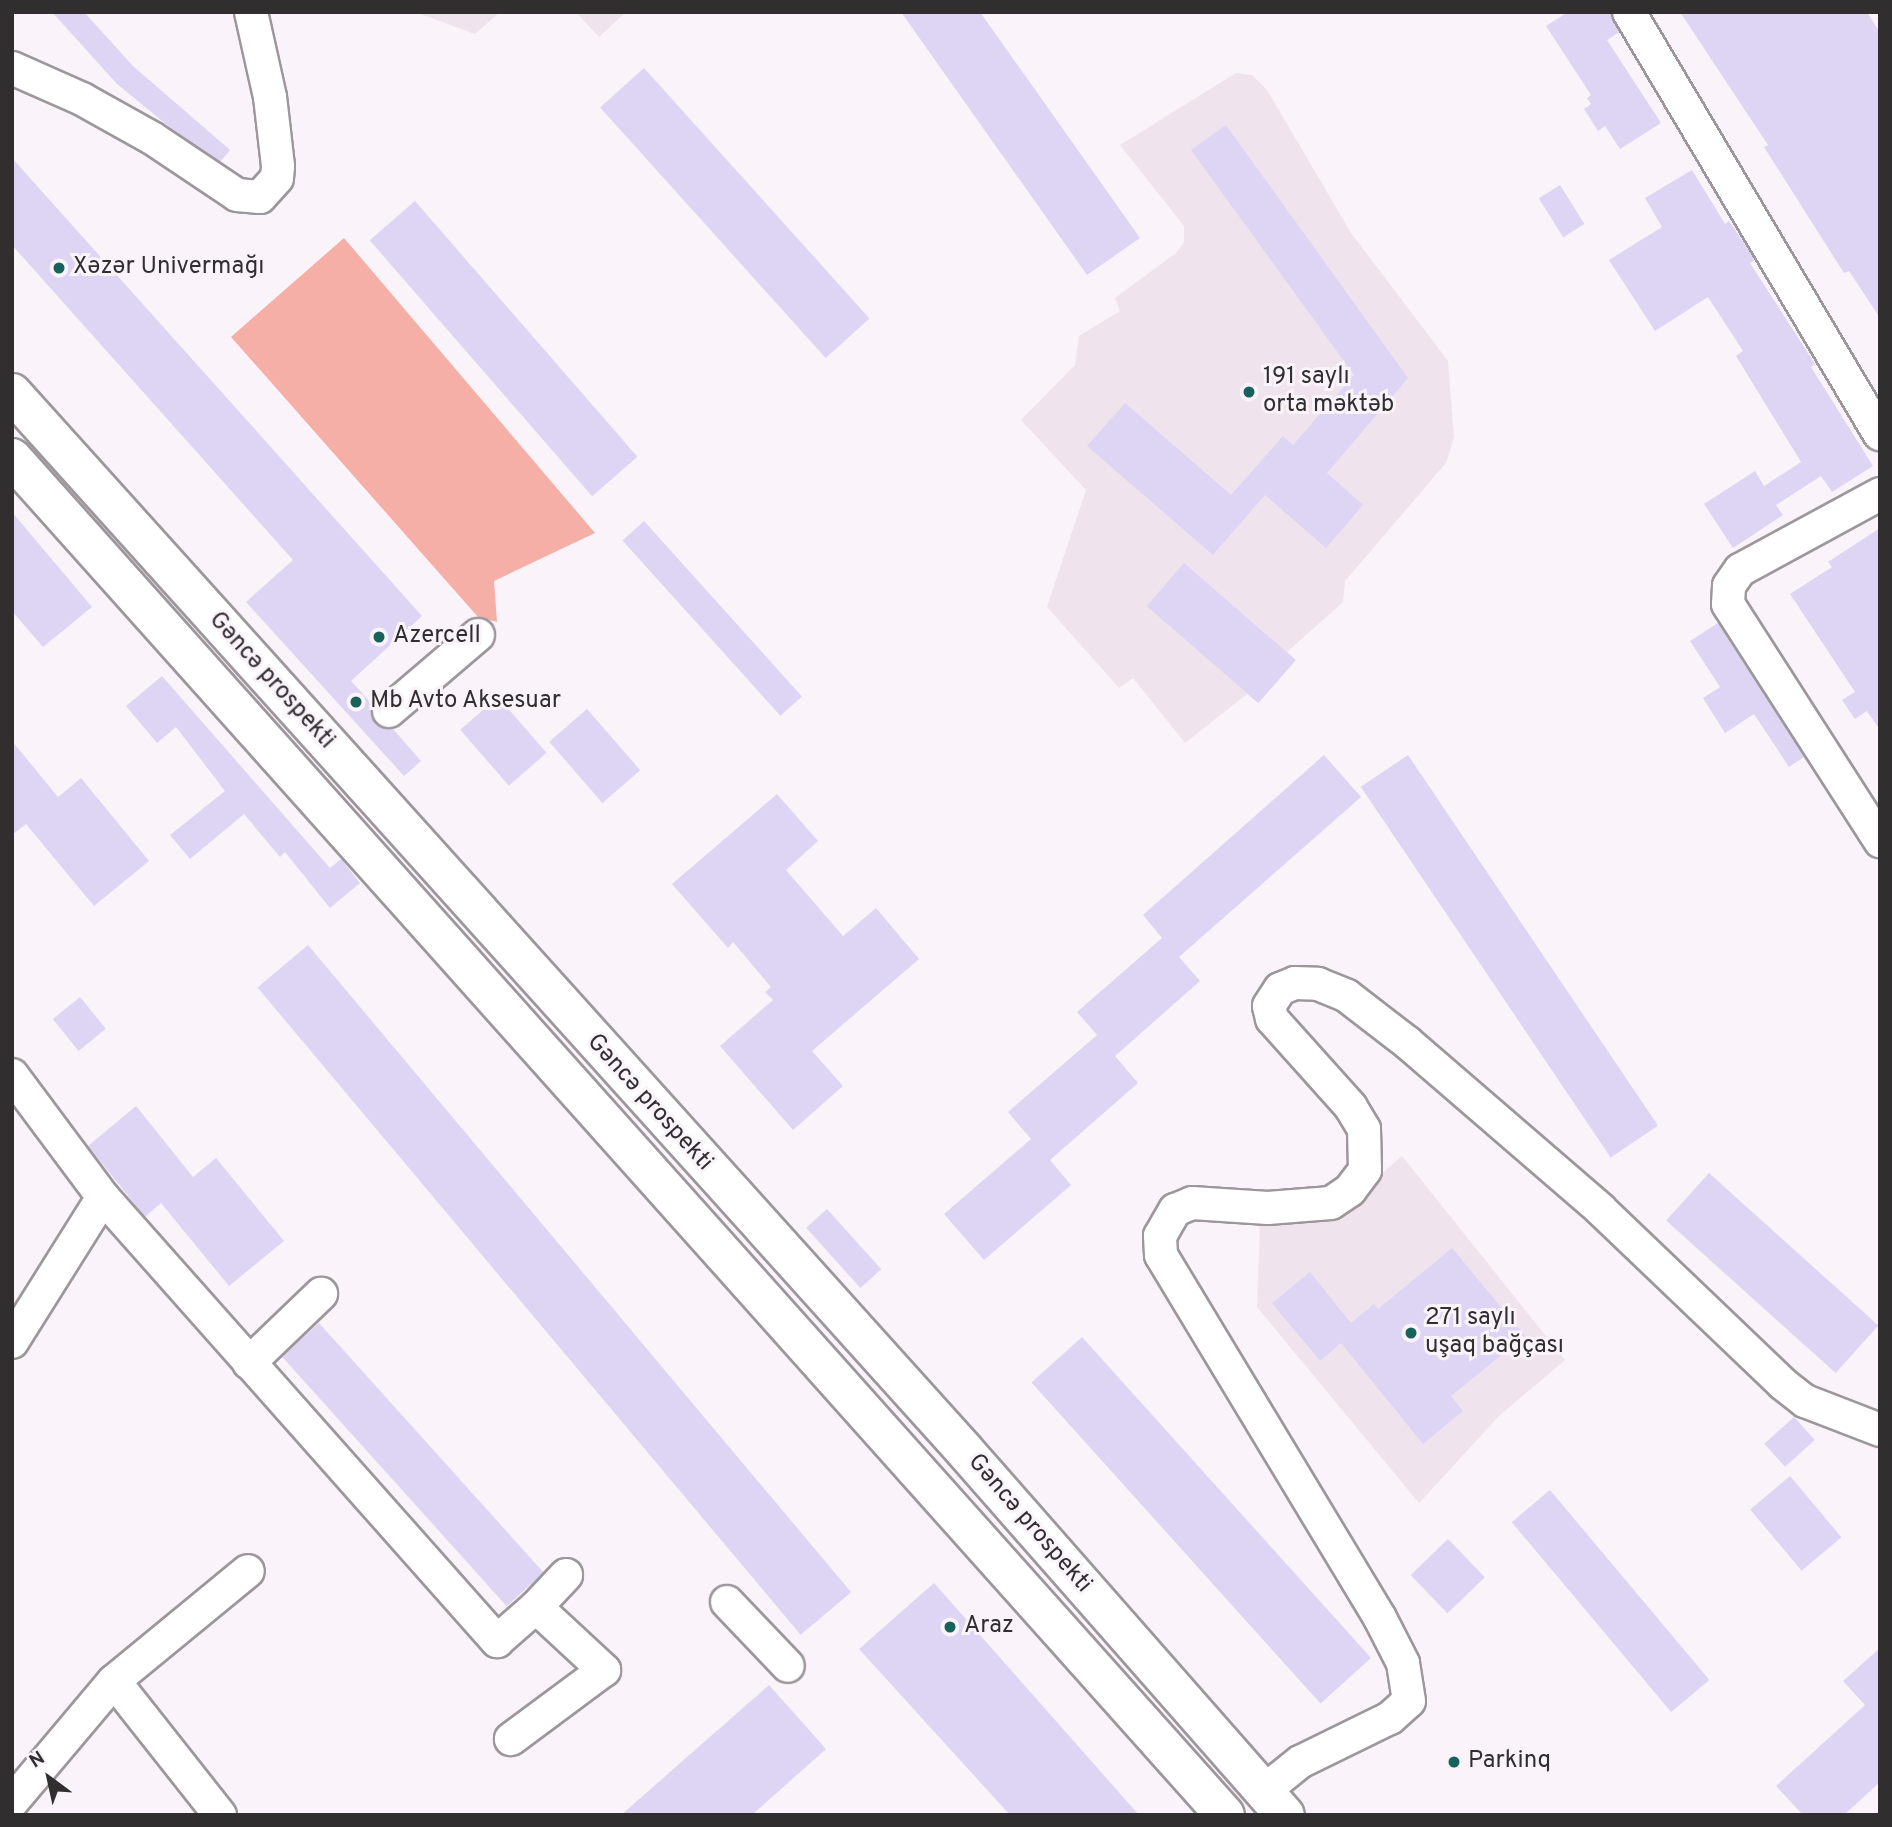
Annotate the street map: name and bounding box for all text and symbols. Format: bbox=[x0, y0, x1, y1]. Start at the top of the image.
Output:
place label: Xəzər Univermağı bbox=[73, 254, 264, 282]
marker: Xəzər Univermağı bbox=[51, 260, 67, 276]
place label: 191 saylı orta məktəb bbox=[1263, 364, 1394, 420]
marker: 191 saylı orta məktəb bbox=[1241, 384, 1257, 400]
street label: Gəncə prospekti bbox=[202, 607, 340, 755]
place label: Azercell bbox=[393, 623, 481, 651]
marker: Azercell bbox=[371, 629, 387, 645]
place label: Mb Avto Aksesuar bbox=[370, 688, 563, 716]
marker: Mb Avto Aksesuar bbox=[348, 694, 364, 710]
street label: Gəncə prospekti bbox=[580, 1029, 718, 1177]
place label: 271 saylı uşaq bağçası bbox=[1425, 1305, 1564, 1361]
marker: 271 saylı uşaq bağçası bbox=[1403, 1325, 1419, 1341]
street label: Gəncə prospekti bbox=[961, 1449, 1097, 1599]
place label: Araz bbox=[964, 1613, 1014, 1641]
marker: Araz bbox=[942, 1619, 958, 1635]
north arrow bbox=[14, 1743, 84, 1813]
text: N bbox=[25, 1747, 50, 1774]
place label: Parkinq bbox=[1468, 1748, 1551, 1776]
marker: Parkinq bbox=[1446, 1754, 1462, 1770]

